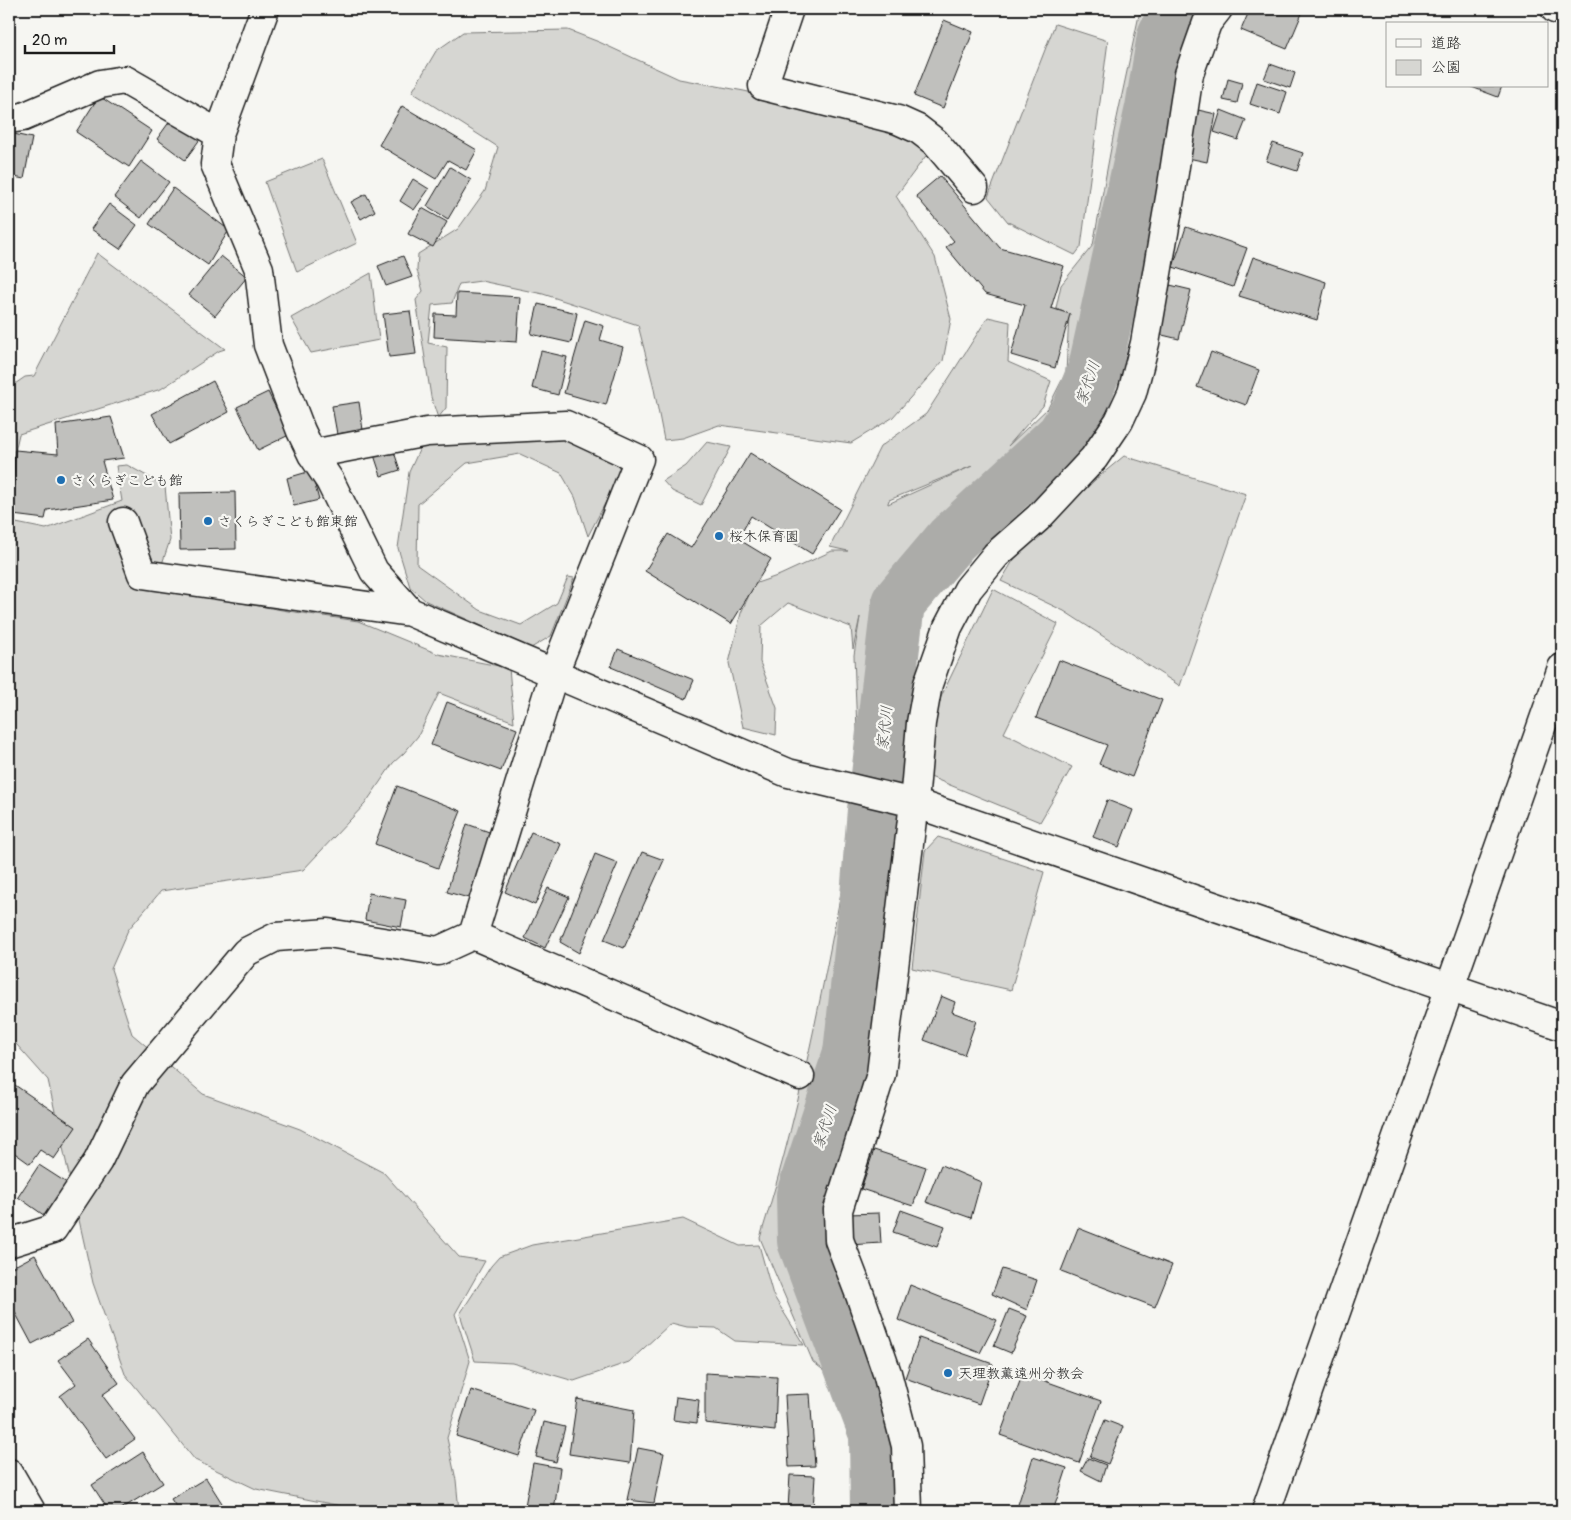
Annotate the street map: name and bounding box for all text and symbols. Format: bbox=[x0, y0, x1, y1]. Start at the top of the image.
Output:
scale bar bbox=[25, 22, 114, 54]
legend bbox=[1386, 22, 1548, 88]
text: 20 m bbox=[32, 31, 67, 50]
text: 道路 bbox=[1431, 34, 1461, 53]
text: 公園 bbox=[1431, 58, 1461, 77]
water label: 家代川 bbox=[1072, 359, 1104, 407]
place label: さくらぎこども館 bbox=[71, 472, 183, 489]
marker: さくらぎこども館 bbox=[55, 474, 67, 486]
place label: さくらぎこども館東館 bbox=[218, 513, 358, 530]
marker: さくらぎこども館東館 bbox=[202, 515, 214, 527]
place label: 桜木保育園 bbox=[729, 528, 799, 545]
marker: 桜木保育園 bbox=[713, 530, 725, 542]
water label: 家代川 bbox=[873, 705, 897, 751]
water label: 家代川 bbox=[809, 1103, 841, 1151]
place label: 天理教薫遠州分教会 bbox=[958, 1365, 1084, 1382]
marker: 天理教薫遠州分教会 bbox=[942, 1367, 954, 1379]

